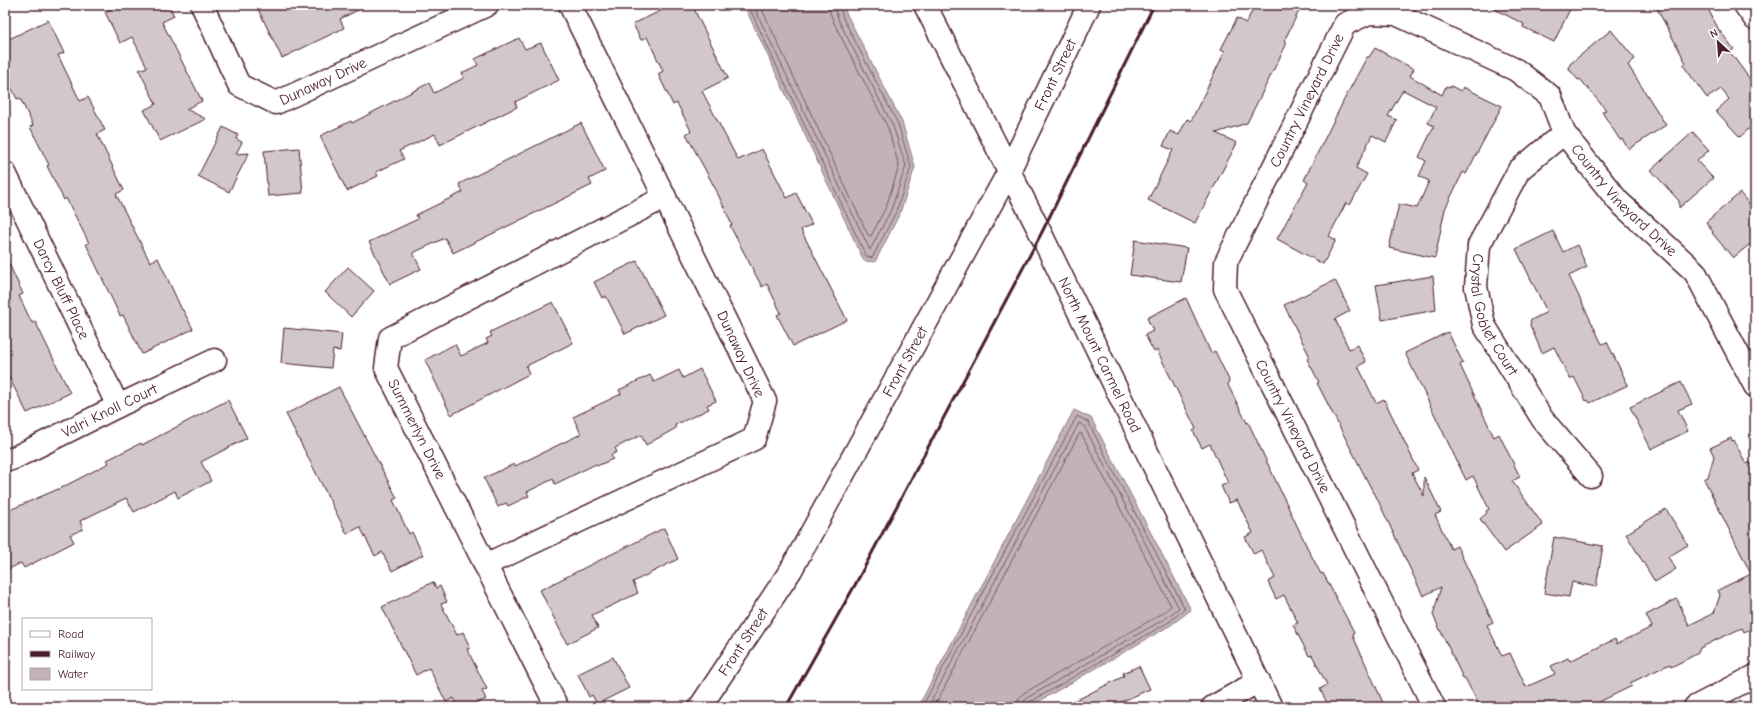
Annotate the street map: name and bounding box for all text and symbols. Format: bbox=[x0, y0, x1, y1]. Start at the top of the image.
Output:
north arrow bbox=[1698, 22, 1738, 62]
text: N bbox=[1708, 26, 1720, 41]
street label: Country Vineyard Drive bbox=[1266, 30, 1348, 170]
street label: Front Street bbox=[1030, 35, 1081, 114]
street label: Dunaway Drive bbox=[277, 53, 370, 109]
street label: Country Vineyard Drive bbox=[1567, 140, 1681, 260]
street label: Darcy Bluff Place bbox=[29, 236, 94, 343]
street label: Crystal Goblet Court bbox=[1467, 253, 1523, 379]
street label: North Mount Carmel Road bbox=[1054, 274, 1145, 435]
street label: Dunaway Drive bbox=[713, 308, 769, 401]
street label: Front Street bbox=[878, 323, 932, 400]
street label: Country Vineyard Drive bbox=[1252, 356, 1335, 496]
street label: Summerlyn Drive bbox=[384, 376, 450, 482]
street label: Valri Knoll Court bbox=[59, 379, 161, 442]
street label: Front Street bbox=[714, 604, 772, 679]
legend bbox=[22, 618, 152, 690]
text: Road bbox=[58, 627, 84, 641]
text: Railway bbox=[58, 647, 96, 661]
text: Water bbox=[58, 667, 88, 681]

